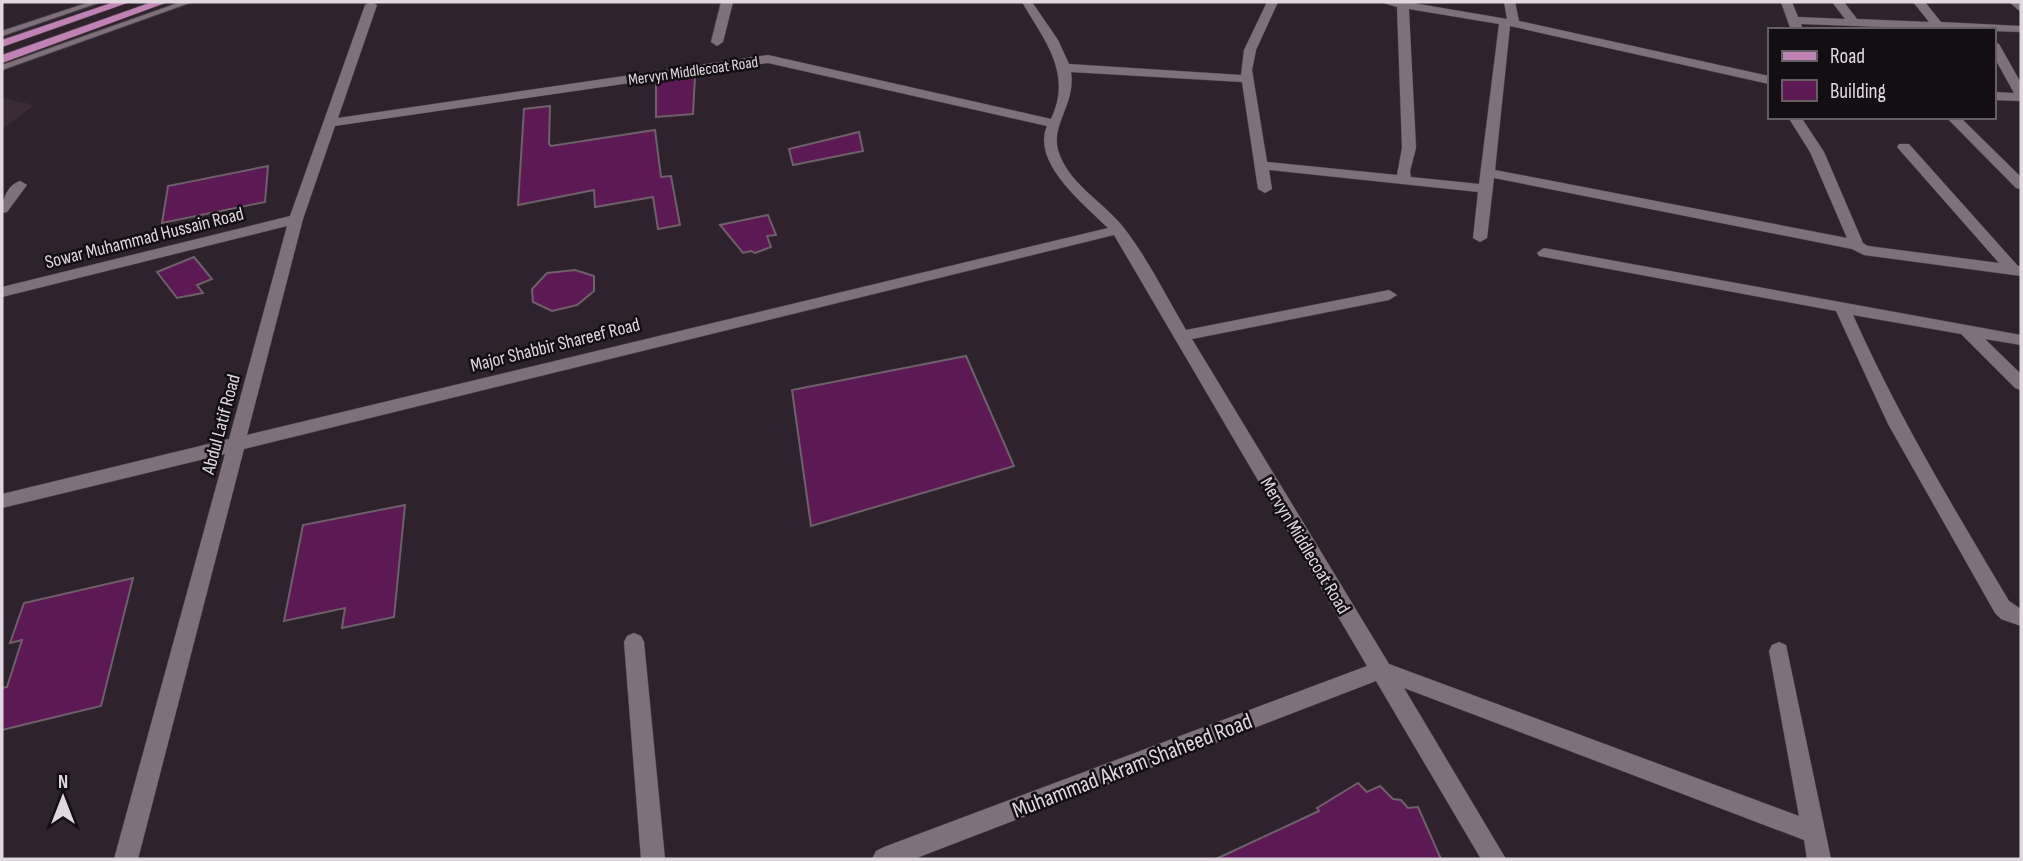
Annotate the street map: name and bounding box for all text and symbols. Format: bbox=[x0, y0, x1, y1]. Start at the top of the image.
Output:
legend bbox=[1768, 28, 1995, 119]
text: Road bbox=[1830, 44, 1865, 69]
street label: Mervyn Middlecoat Road bbox=[627, 53, 759, 90]
text: Building bbox=[1830, 79, 1886, 104]
street label: Sowar Muhammad Hussain Road bbox=[43, 203, 246, 274]
street label: Major Shabbir Shareef Road bbox=[468, 313, 643, 378]
street label: Abdul Latif Road bbox=[197, 372, 246, 478]
street label: Mervyn Middlecoat Road bbox=[1255, 473, 1355, 618]
street label: Muhammad Akram Shaheed Road bbox=[1009, 707, 1256, 825]
north arrow bbox=[28, 763, 98, 833]
text: N bbox=[58, 771, 68, 794]

